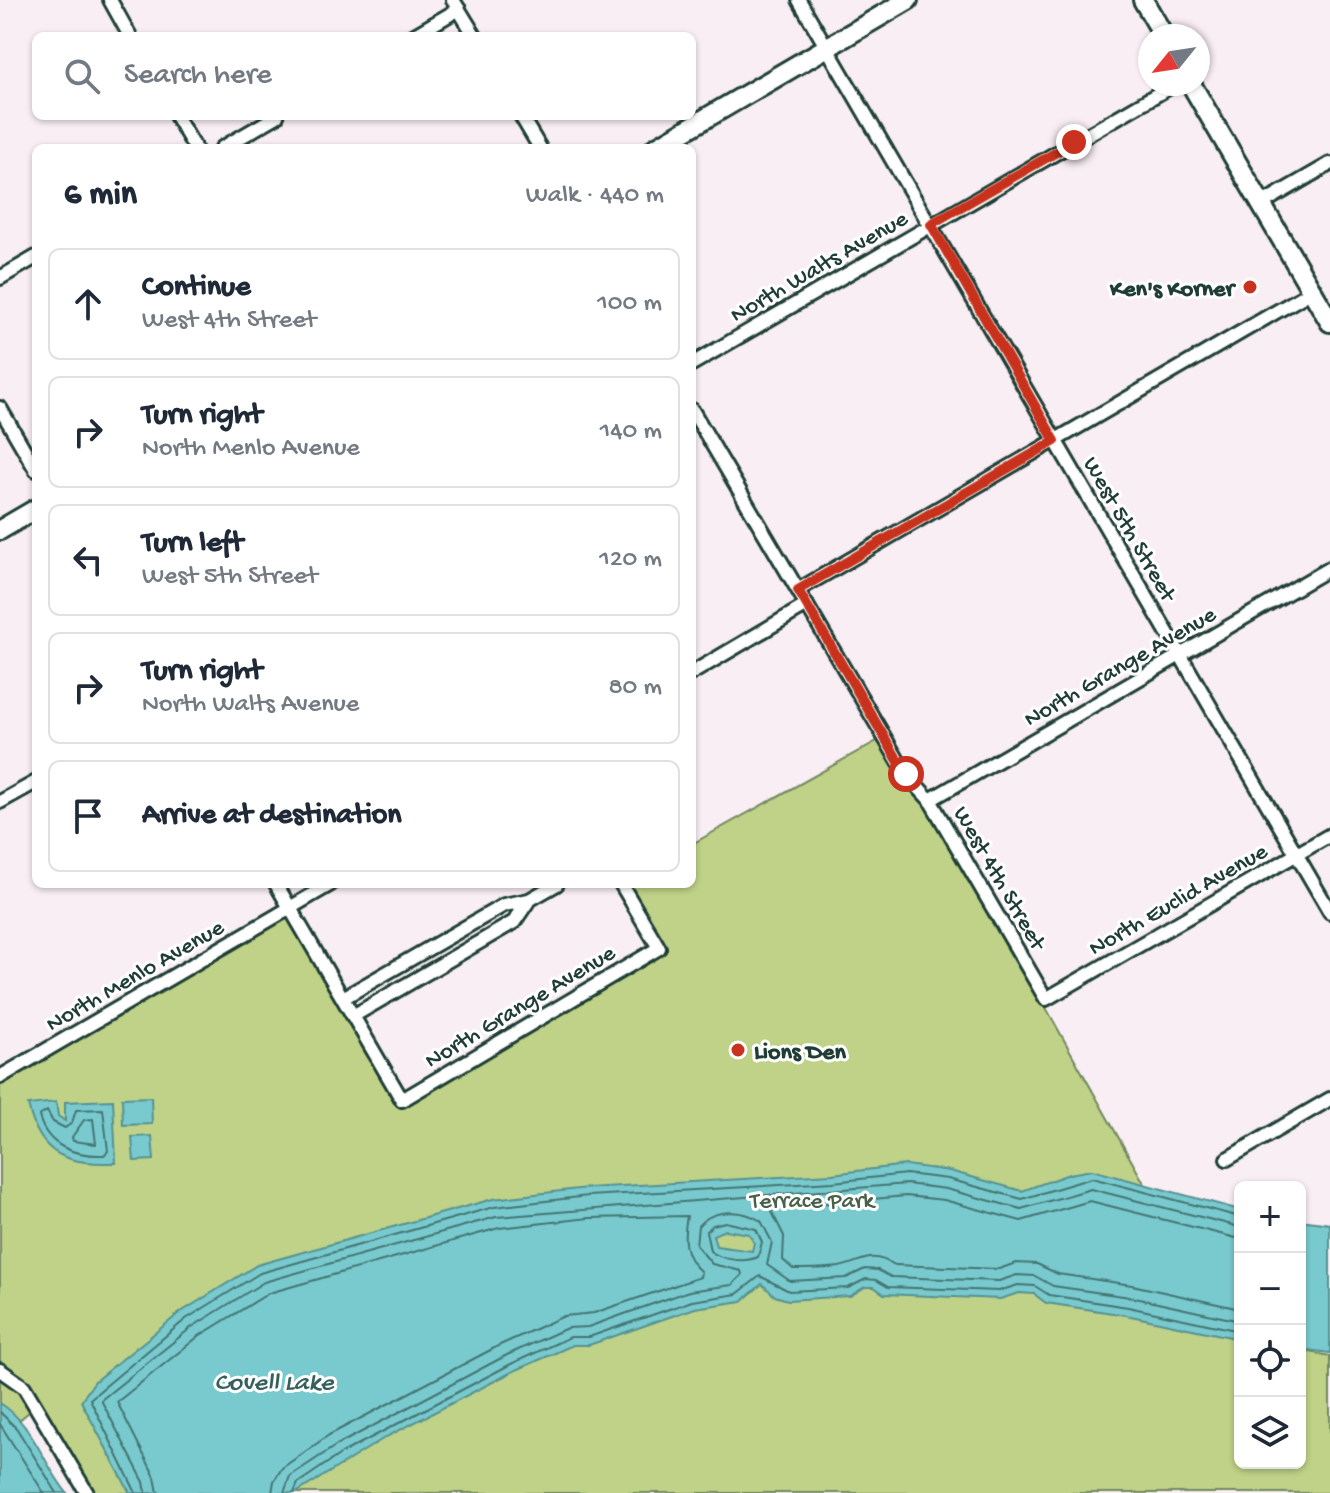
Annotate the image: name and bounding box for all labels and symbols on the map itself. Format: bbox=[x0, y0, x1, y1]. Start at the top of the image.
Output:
north arrow bbox=[1138, 24, 1210, 96]
route end bbox=[1056, 124, 1092, 160]
street label: North Walts Avenue bbox=[726, 205, 914, 331]
place label: Ken's Korner bbox=[1109, 276, 1237, 305]
marker: Ken's Korner bbox=[1241, 278, 1259, 296]
street label: West 5th Street bbox=[1075, 452, 1182, 609]
street label: North Grange Avenue bbox=[1019, 601, 1223, 735]
route start bbox=[888, 756, 924, 792]
street label: West 4th Street bbox=[945, 802, 1052, 958]
street label: North Euclid Avenue bbox=[1084, 838, 1274, 964]
street label: North Menlo Avenue bbox=[41, 914, 231, 1040]
street label: North Grange Avenue bbox=[420, 939, 622, 1076]
place label: Lions Den bbox=[754, 1039, 846, 1068]
marker: Lions Den bbox=[729, 1041, 747, 1059]
park label: Terrace Park bbox=[748, 1188, 876, 1217]
water label: Covell Lake bbox=[214, 1369, 335, 1400]

